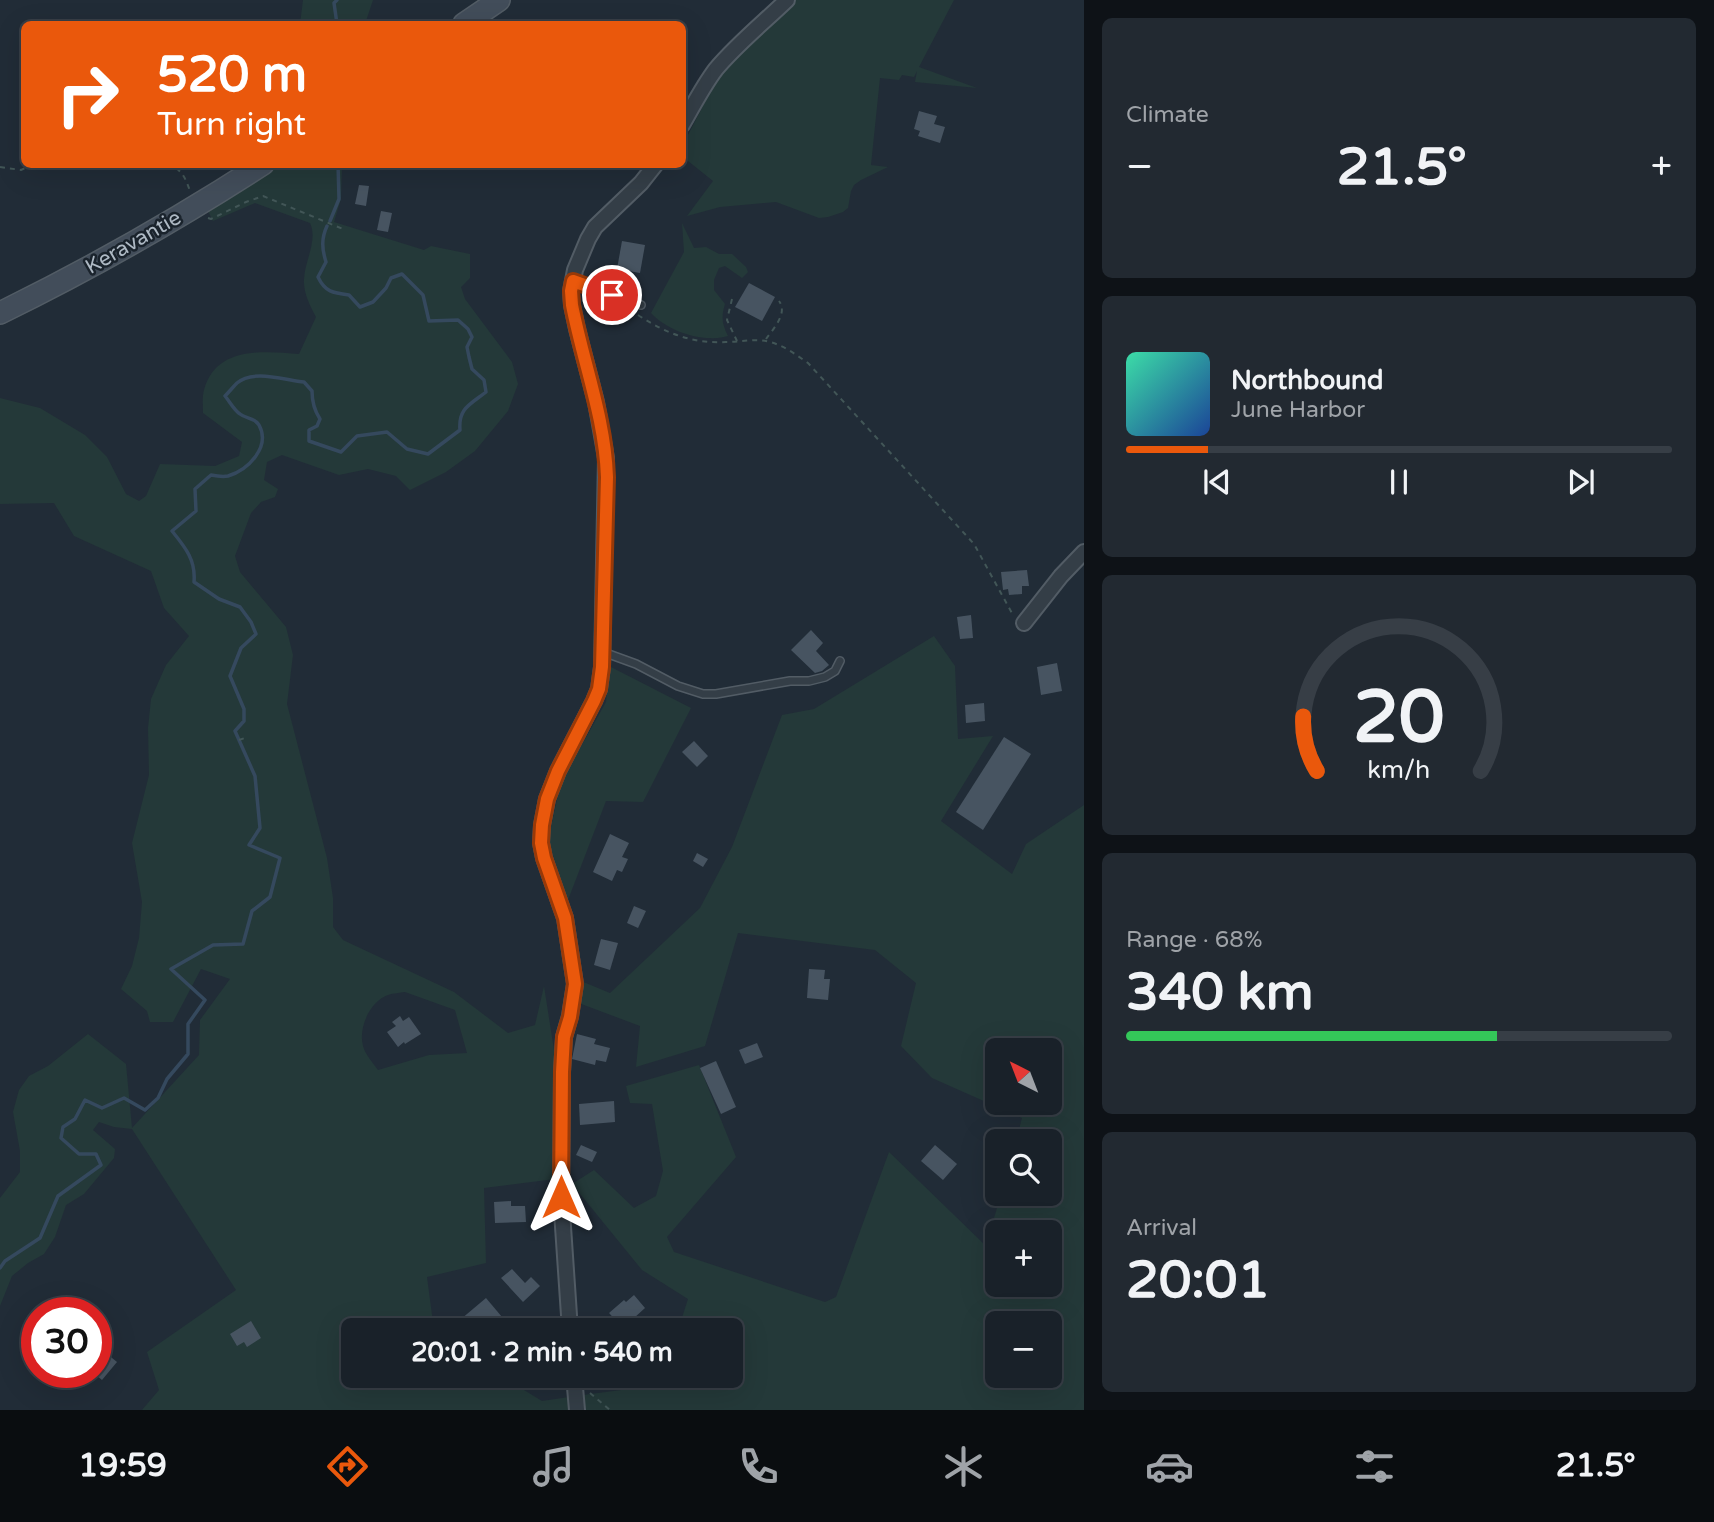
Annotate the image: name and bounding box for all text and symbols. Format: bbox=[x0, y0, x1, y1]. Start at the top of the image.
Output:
text: 520 m bbox=[157, 46, 307, 105]
icon: right bbox=[42, 49, 133, 140]
text: Climate bbox=[1126, 101, 1209, 129]
text: Turn right bbox=[157, 106, 306, 144]
text: 21.5° bbox=[1337, 136, 1467, 199]
text: − bbox=[1126, 144, 1153, 190]
text: + bbox=[1651, 144, 1672, 190]
street label: Keravantie bbox=[81, 205, 186, 280]
pin bbox=[582, 265, 642, 325]
icon: arrive bbox=[593, 276, 631, 314]
text: Northbound bbox=[1231, 365, 1383, 396]
text: June Harbor bbox=[1231, 396, 1365, 424]
icon: previous bbox=[1198, 463, 1236, 501]
icon: pause bbox=[1380, 463, 1418, 501]
icon: next bbox=[1562, 463, 1600, 501]
text: 20 bbox=[1353, 674, 1445, 762]
text: km/h bbox=[1368, 755, 1430, 785]
text: Range · 68% bbox=[1126, 926, 1262, 954]
text: 340 km bbox=[1126, 961, 1314, 1024]
north arrow bbox=[985, 1038, 1062, 1115]
map controls bbox=[985, 1038, 1062, 1388]
button: search bbox=[985, 1129, 1062, 1206]
position arrow bbox=[524, 1160, 598, 1234]
text: Arrival bbox=[1126, 1214, 1197, 1242]
button: + bbox=[985, 1220, 1062, 1297]
text: 20:01 bbox=[1126, 1249, 1270, 1312]
speed limit sign: 30 bbox=[21, 1297, 112, 1388]
button: − bbox=[985, 1311, 1062, 1388]
text: 20:01 · 2 min · 540 m bbox=[411, 1337, 673, 1368]
icon: directions bbox=[323, 1442, 372, 1491]
icon: music bbox=[529, 1442, 578, 1491]
icon: phone bbox=[734, 1442, 783, 1491]
icon: climate bbox=[939, 1442, 988, 1491]
icon: car bbox=[1145, 1442, 1194, 1491]
icon: filters bbox=[1350, 1442, 1399, 1491]
text: 19:59 bbox=[78, 1447, 167, 1485]
text: 21.5° bbox=[1556, 1447, 1636, 1485]

